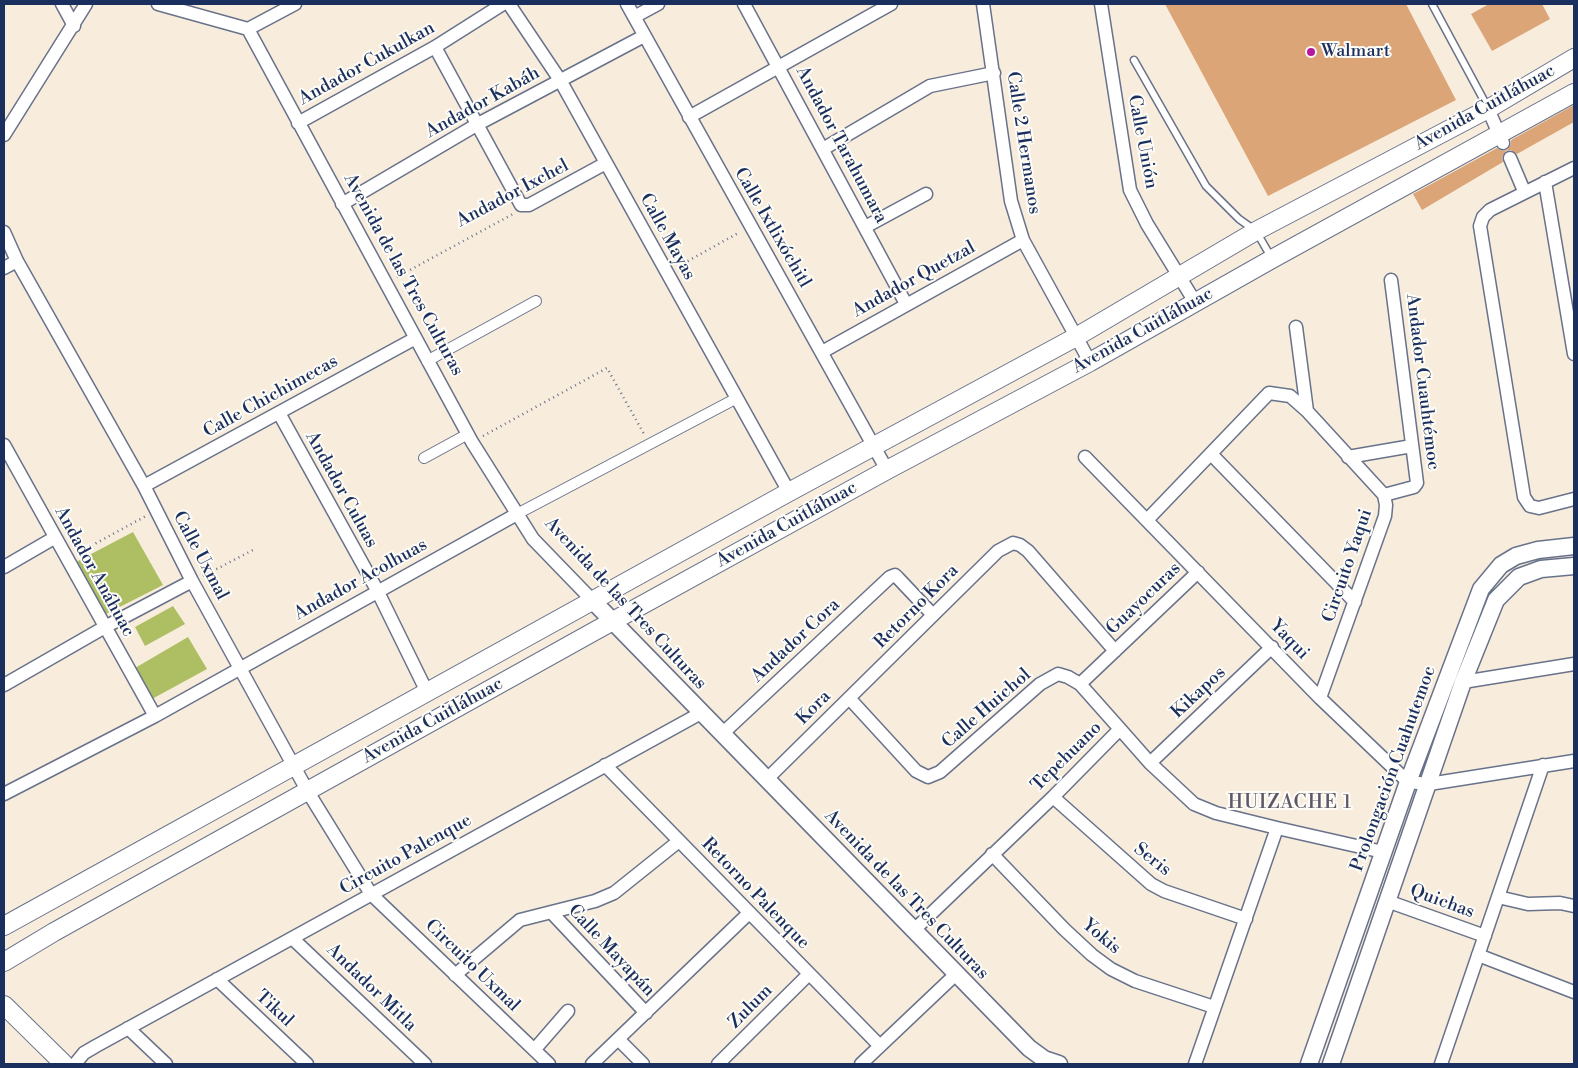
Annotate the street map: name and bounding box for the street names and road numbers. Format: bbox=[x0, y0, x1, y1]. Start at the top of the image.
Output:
street label: Andador Cukulkan bbox=[295, 18, 439, 110]
street label: Avenida Cuitláhuac bbox=[1411, 60, 1559, 156]
street label: Andador Kabáh bbox=[422, 63, 544, 143]
street label: Andador Tarahumara bbox=[791, 63, 891, 227]
street label: Calle 2 Hermanos bbox=[1001, 70, 1045, 216]
street label: Calle Unión bbox=[1122, 93, 1162, 191]
street label: Andador Ixchel bbox=[453, 155, 573, 233]
street label: Calle Ixtlixóchitl bbox=[729, 164, 815, 292]
street label: Avenida de las Tres Culturas bbox=[338, 170, 468, 380]
street label: Calle Mayas bbox=[634, 190, 700, 284]
street label: Andador Quetzal bbox=[849, 237, 979, 323]
street label: Avenida Cuitláhuac bbox=[1069, 283, 1217, 379]
street label: Andador Cuauhtémoc bbox=[1400, 293, 1444, 471]
street label: Calle Chichimecas bbox=[200, 351, 342, 443]
street label: Andador Culuas bbox=[300, 428, 382, 552]
street label: Avenida Cuitláhuac bbox=[713, 477, 861, 573]
street label: Andador Anáhuac bbox=[49, 503, 139, 641]
street label: Circuito Yaqui bbox=[1319, 507, 1377, 625]
street label: Calle Uxmal bbox=[168, 508, 232, 604]
street label: Avenida de las Tres Culturas bbox=[540, 513, 710, 695]
street label: Andador Acolhuas bbox=[291, 535, 431, 625]
street label: Guayocuras bbox=[1102, 558, 1186, 640]
street label: Retorno Kora bbox=[870, 560, 964, 654]
street label: Andador Cora bbox=[747, 594, 845, 688]
street label: Yaqui bbox=[1265, 615, 1313, 665]
street label: Kikapos bbox=[1167, 662, 1231, 724]
street label: Prolongación Cuahutemoc bbox=[1347, 663, 1441, 875]
street label: Calle Huichol bbox=[938, 665, 1036, 753]
street label: Avenida Cuitláhuac bbox=[359, 673, 507, 769]
street label: Kora bbox=[792, 686, 836, 730]
street label: Tepehuano bbox=[1027, 717, 1107, 797]
street label: Avenida de las Tres Culturas bbox=[819, 806, 993, 984]
street label: Circuito Palenque bbox=[336, 810, 476, 900]
street label: Retorno Palenque bbox=[696, 834, 814, 954]
street label: Seris bbox=[1129, 839, 1175, 881]
street label: Quichas bbox=[1407, 880, 1477, 924]
street label: Calle Mayapán bbox=[563, 901, 659, 1001]
street label: Circuito Uxmal bbox=[420, 915, 524, 1017]
street label: Yokis bbox=[1077, 915, 1125, 959]
street label: Andador Mitla bbox=[321, 940, 421, 1036]
street label: Zulum bbox=[725, 981, 777, 1033]
street label: Tikul bbox=[251, 986, 297, 1032]

